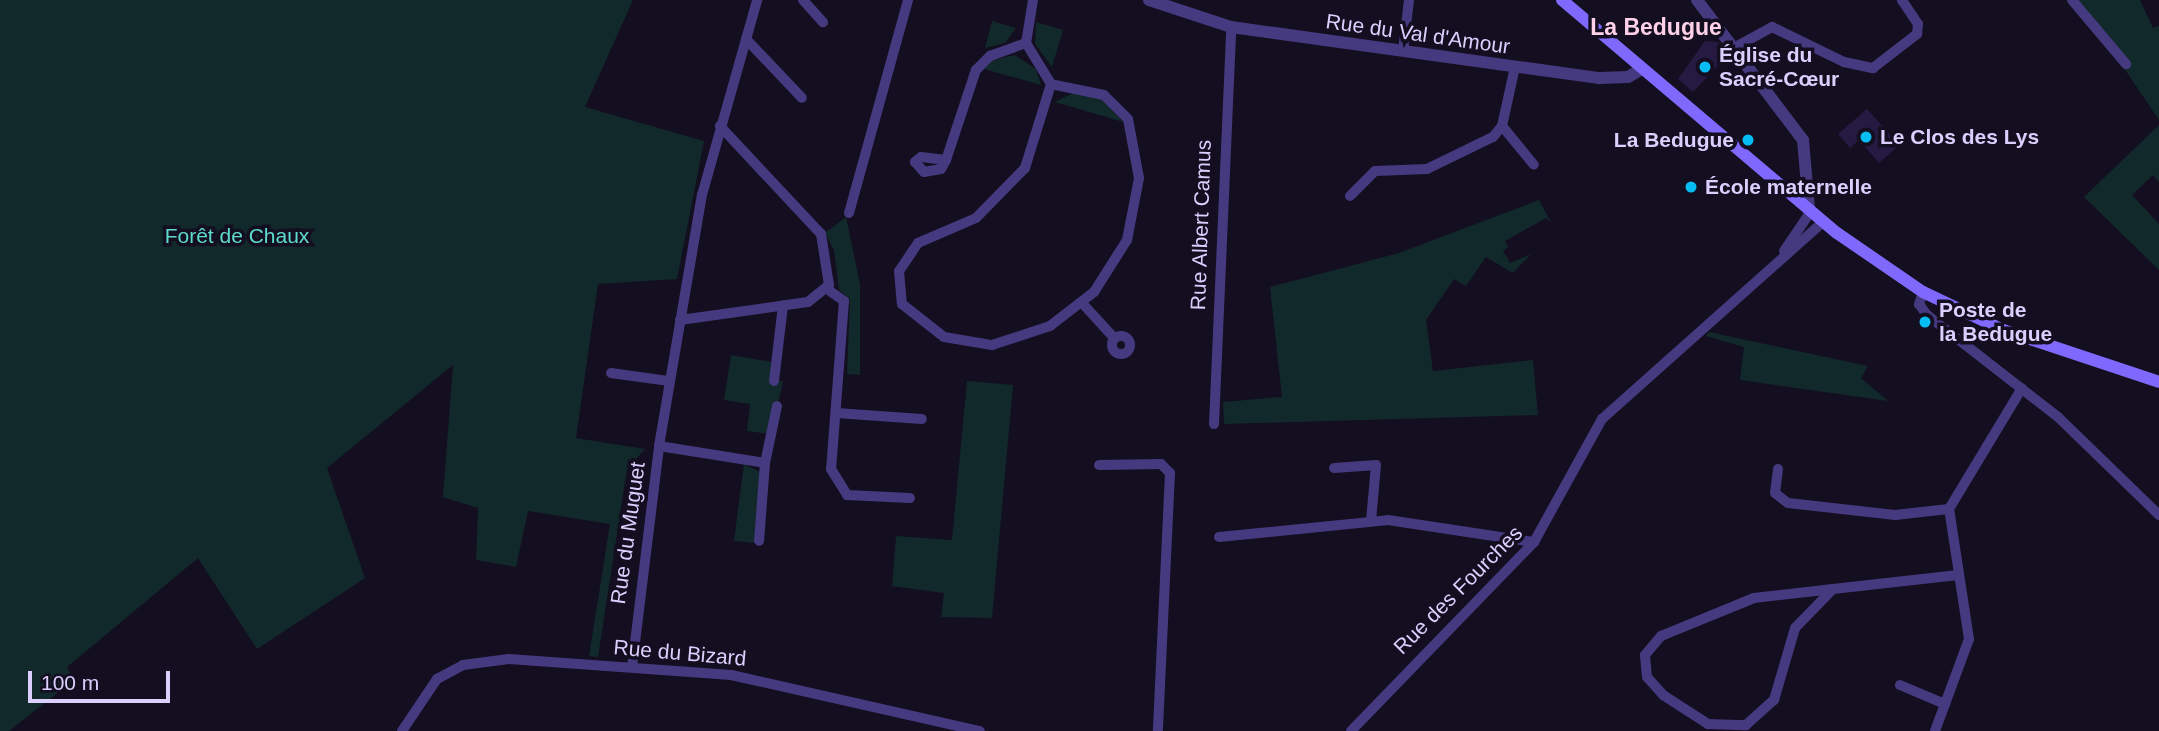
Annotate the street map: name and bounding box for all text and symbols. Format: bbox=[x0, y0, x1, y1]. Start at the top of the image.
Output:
street label: Rue du Val d'Amour bbox=[1324, 9, 1512, 59]
district label: La Bedugue bbox=[1590, 13, 1722, 41]
place label: Église du Sacré-Cœur bbox=[1719, 42, 1839, 92]
marker: Église du Sacré-Cœur bbox=[1697, 59, 1713, 75]
place label: Le Clos des Lys bbox=[1880, 124, 2039, 150]
place label: La Bedugue bbox=[1614, 127, 1734, 153]
marker: Le Clos des Lys bbox=[1858, 129, 1874, 145]
marker: La Bedugue bbox=[1740, 132, 1756, 148]
street label: Rue Albert Camus bbox=[1185, 139, 1217, 311]
place label: École maternelle bbox=[1705, 174, 1872, 200]
marker: École maternelle bbox=[1683, 179, 1699, 195]
park label: Forêt de Chaux bbox=[165, 223, 309, 249]
place label: Poste de la Bedugue bbox=[1939, 297, 2052, 347]
marker: Poste de la Bedugue bbox=[1917, 314, 1933, 330]
street label: Rue du Muguet bbox=[606, 460, 650, 606]
street label: Rue des Fourches bbox=[1388, 520, 1528, 660]
street label: Rue du Bizard bbox=[613, 635, 747, 671]
scale bar bbox=[32, 658, 173, 702]
text: 100 m bbox=[41, 671, 99, 694]

